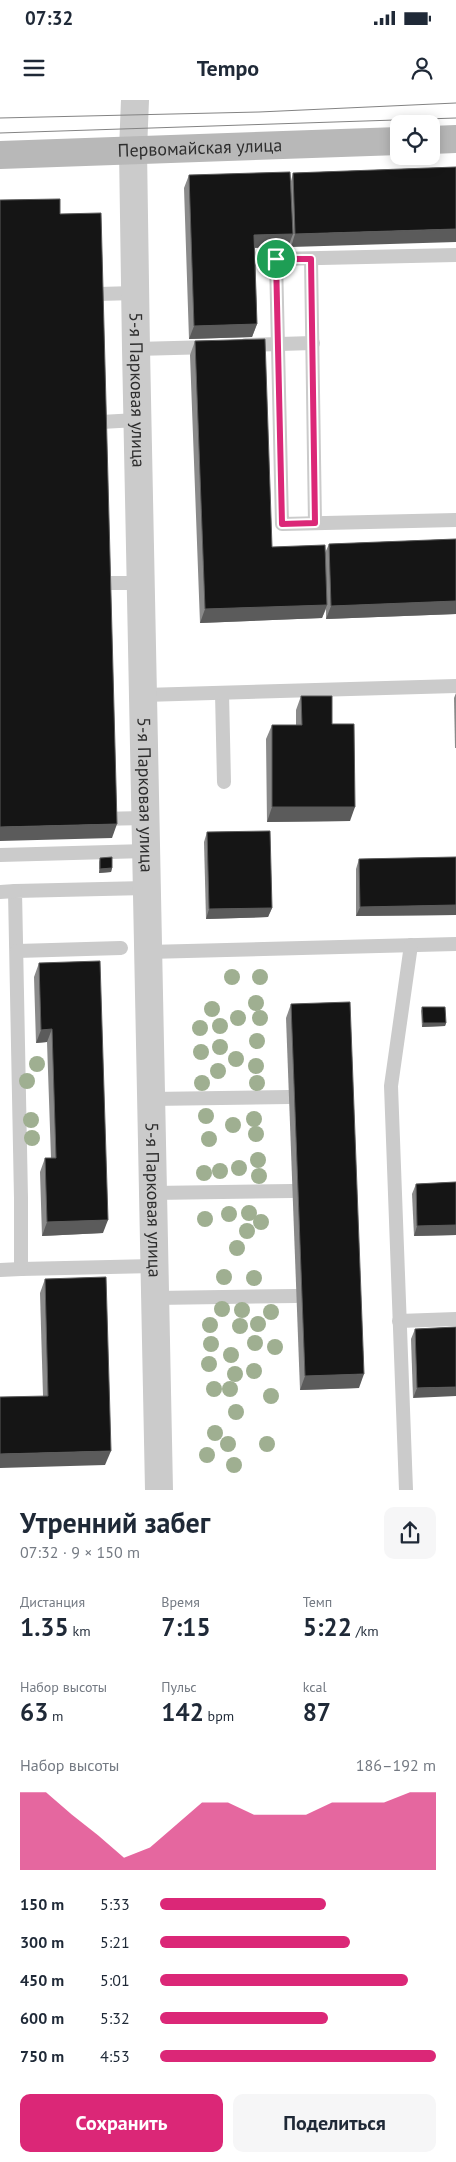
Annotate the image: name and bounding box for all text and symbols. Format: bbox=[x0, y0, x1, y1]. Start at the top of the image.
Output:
text: 07:32 bbox=[25, 6, 73, 30]
icon: menu bbox=[20, 54, 48, 82]
text: Tempo bbox=[197, 54, 259, 82]
icon: person bbox=[408, 54, 436, 82]
map controls bbox=[390, 115, 440, 165]
button: locate bbox=[390, 115, 440, 165]
street label: Первомайская улица bbox=[117, 133, 283, 162]
pin bbox=[255, 238, 297, 280]
icon: arrive bbox=[262, 245, 290, 273]
street label: 5-я Парковая улица bbox=[124, 312, 150, 468]
street label: 5-я Парковая улица bbox=[132, 717, 159, 873]
street label: 5-я Парковая улица bbox=[141, 1122, 167, 1278]
text: Утренний забег bbox=[20, 1504, 210, 1541]
button: share bbox=[384, 1507, 436, 1559]
text: 07:32 · 9 × 150 m bbox=[20, 1542, 140, 1562]
text: Дистанция bbox=[20, 1593, 85, 1611]
text: Время bbox=[161, 1593, 200, 1611]
text: Темп bbox=[303, 1593, 332, 1611]
text: 1.35 bbox=[20, 1611, 69, 1643]
text: 7:15 bbox=[161, 1611, 211, 1643]
text: 5:22 bbox=[303, 1611, 352, 1643]
text: km bbox=[69, 1622, 91, 1640]
text: /km bbox=[352, 1622, 379, 1640]
text: Набор высоты bbox=[20, 1678, 107, 1696]
text: Пульс bbox=[161, 1678, 197, 1696]
text: kcal bbox=[303, 1678, 327, 1696]
text: 63 bbox=[20, 1696, 48, 1728]
text: 142 bbox=[161, 1696, 204, 1728]
text: 87 bbox=[303, 1696, 331, 1728]
text: m bbox=[48, 1707, 63, 1725]
text: bpm bbox=[204, 1707, 234, 1725]
text: Набор высоты bbox=[20, 1755, 119, 1775]
text: 186–192 m bbox=[356, 1755, 436, 1775]
text: 150 m bbox=[20, 1894, 64, 1914]
text: 5:33 bbox=[100, 1894, 130, 1914]
text: 300 m bbox=[20, 1932, 64, 1952]
text: 5:21 bbox=[100, 1932, 130, 1952]
text: 450 m bbox=[20, 1970, 64, 1990]
text: 5:01 bbox=[100, 1970, 130, 1990]
text: 600 m bbox=[20, 2008, 64, 2028]
text: 5:32 bbox=[100, 2008, 130, 2028]
text: 750 m bbox=[20, 2046, 64, 2066]
text: 4:53 bbox=[100, 2046, 130, 2066]
button: Сохранить bbox=[20, 2094, 223, 2152]
button: Поделиться bbox=[233, 2094, 436, 2152]

